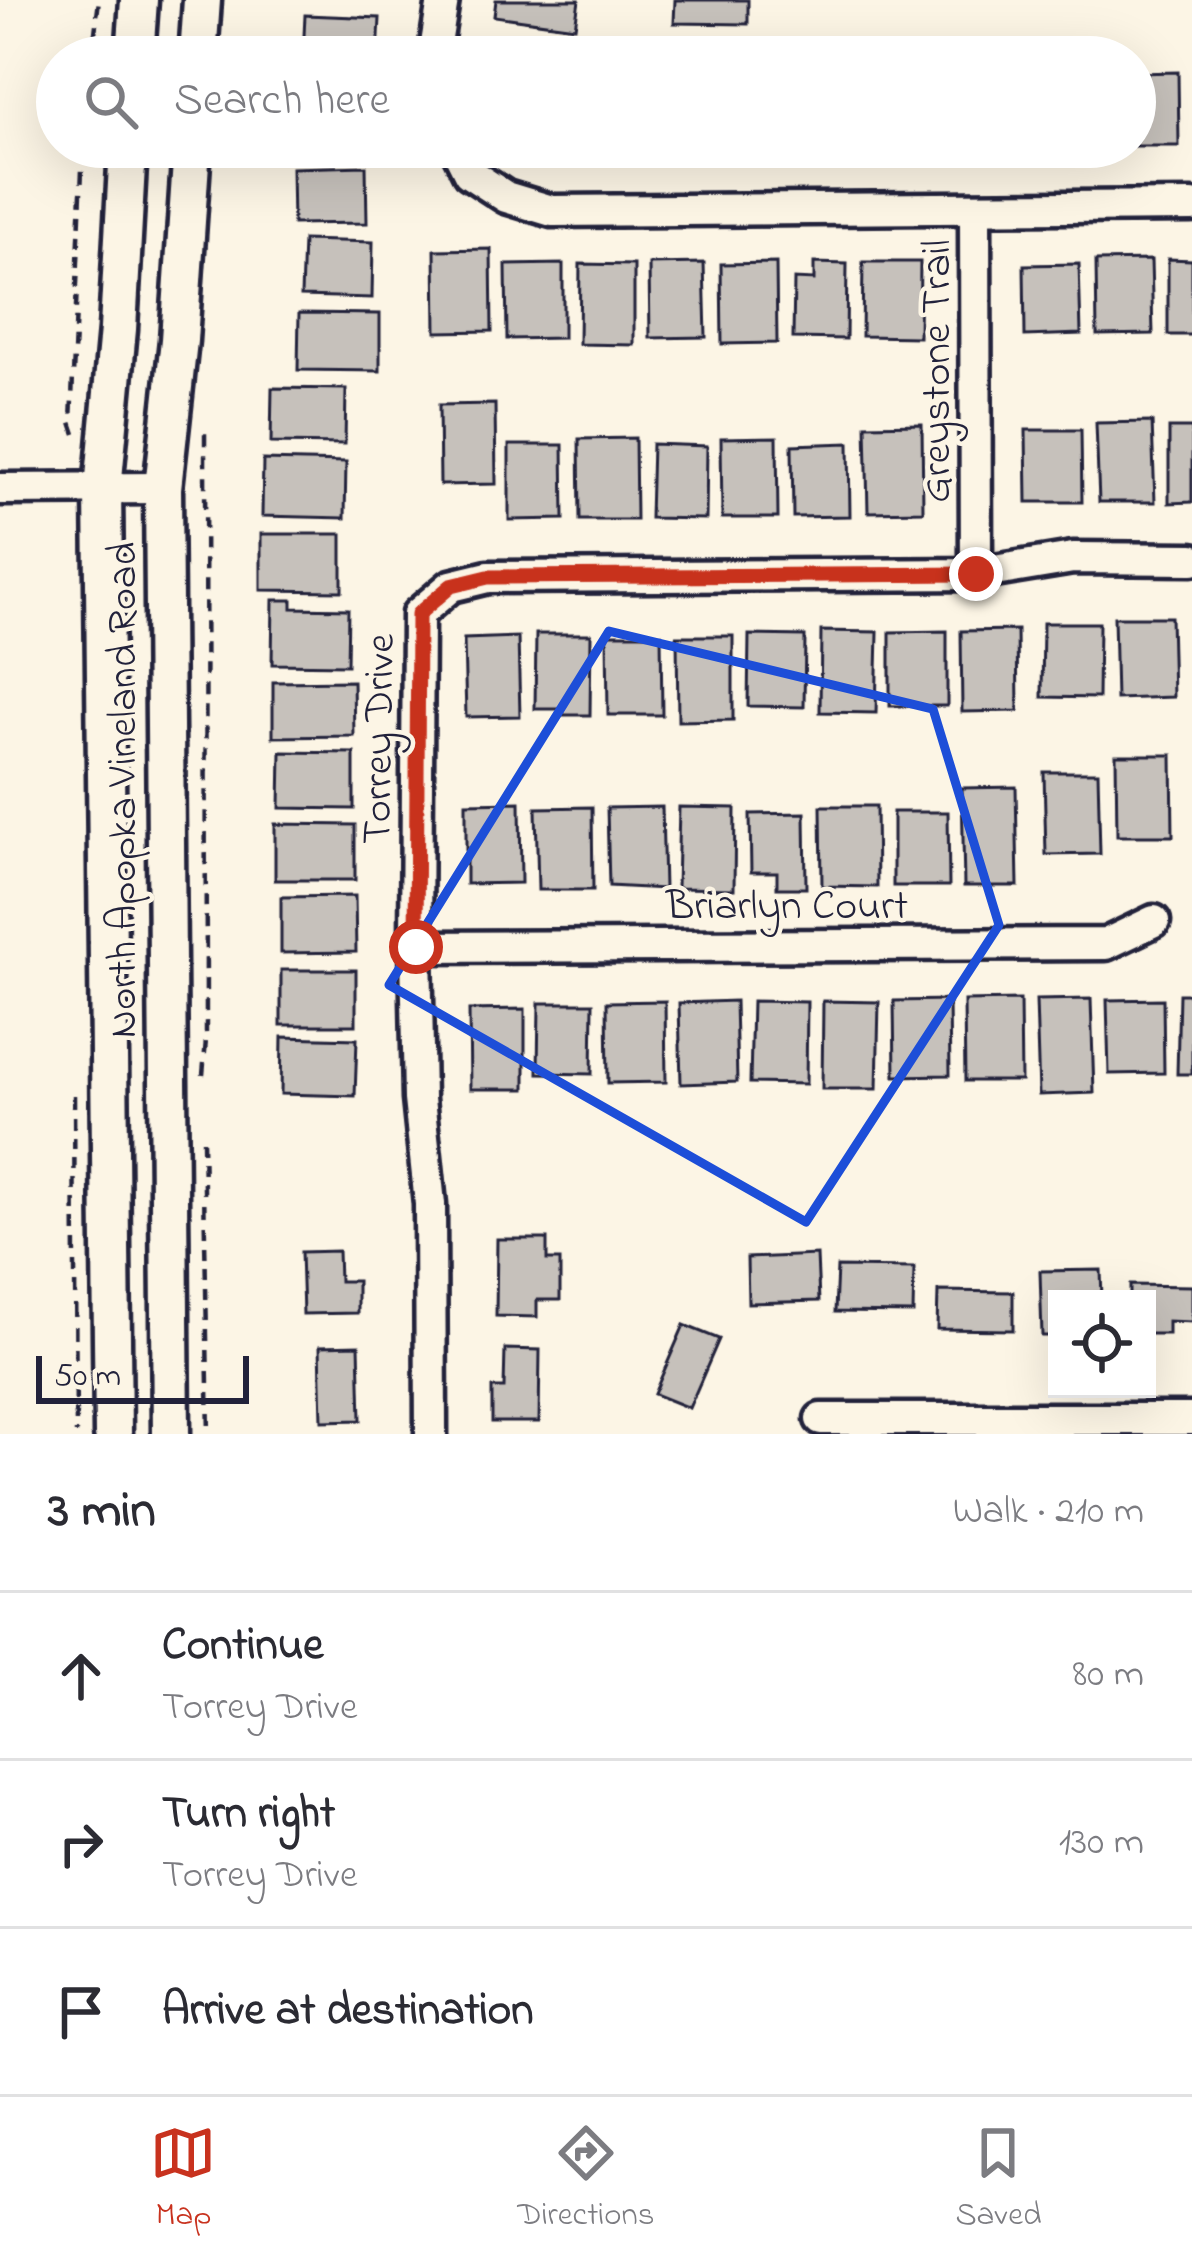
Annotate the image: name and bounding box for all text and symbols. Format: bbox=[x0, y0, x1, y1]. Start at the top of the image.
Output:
search box bbox=[36, 36, 1156, 168]
icon: search bbox=[78, 69, 144, 135]
text: Search here bbox=[174, 69, 390, 135]
street label: Greystone Trail bbox=[908, 239, 969, 503]
street label: North Apopka Vineland Road bbox=[94, 542, 155, 1038]
route end bbox=[949, 547, 1003, 601]
street label: Torrey Drive bbox=[348, 633, 413, 845]
street label: Briarlyn Court bbox=[665, 877, 908, 938]
route start bbox=[389, 920, 443, 974]
map controls bbox=[1048, 1290, 1156, 1398]
button: locate bbox=[1048, 1290, 1156, 1398]
scale bar bbox=[36, 1350, 249, 1403]
text: 50 m bbox=[54, 1353, 121, 1401]
text: 3 min bbox=[48, 1475, 156, 1550]
text: Walk · 210 m bbox=[953, 1484, 1144, 1541]
text: Continue bbox=[162, 1614, 323, 1680]
icon: ahead bbox=[48, 1643, 114, 1709]
text: 80 m bbox=[1073, 1647, 1144, 1704]
text: Torrey Drive bbox=[162, 1680, 358, 1737]
text: Turn right bbox=[162, 1782, 335, 1848]
icon: right bbox=[48, 1811, 114, 1877]
text: 130 m bbox=[1059, 1815, 1144, 1872]
text: Torrey Drive bbox=[162, 1848, 358, 1905]
icon: arrive bbox=[48, 1979, 114, 2045]
text: Arrive at destination bbox=[162, 1979, 533, 2045]
tab: Map bbox=[150, 2120, 216, 2240]
tab: Directions bbox=[517, 2120, 655, 2240]
tab: Saved bbox=[955, 2120, 1042, 2240]

